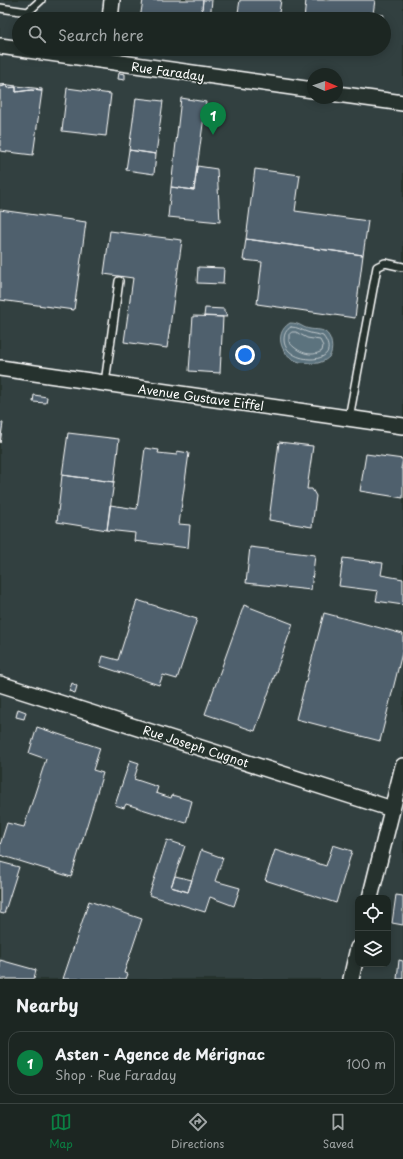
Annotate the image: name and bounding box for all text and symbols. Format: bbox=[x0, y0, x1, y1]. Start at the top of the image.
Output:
search box bbox=[12, 12, 391, 56]
icon: search bbox=[26, 23, 48, 45]
text: Search here bbox=[58, 23, 144, 46]
street label: Rue Faraday bbox=[130, 57, 206, 85]
north arrow bbox=[307, 68, 343, 104]
pin: 1 bbox=[200, 102, 226, 135]
your location bbox=[235, 345, 255, 365]
street label: Avenue Gustave Eiffel bbox=[137, 379, 265, 415]
street label: Rue Joseph Cugnot bbox=[141, 720, 251, 772]
map controls bbox=[355, 895, 391, 967]
button: locate bbox=[355, 895, 391, 931]
button: layers bbox=[355, 931, 391, 967]
text: Nearby bbox=[16, 992, 78, 1018]
text: Asten - Agence de Mérignac bbox=[55, 1042, 265, 1065]
text: 1 bbox=[27, 1054, 33, 1073]
text: 100 m bbox=[346, 1054, 386, 1073]
text: Shop · Rue Faraday bbox=[55, 1065, 176, 1084]
tab: Map bbox=[49, 1111, 73, 1152]
tab: Directions bbox=[171, 1111, 224, 1152]
tab: Saved bbox=[323, 1111, 354, 1152]

